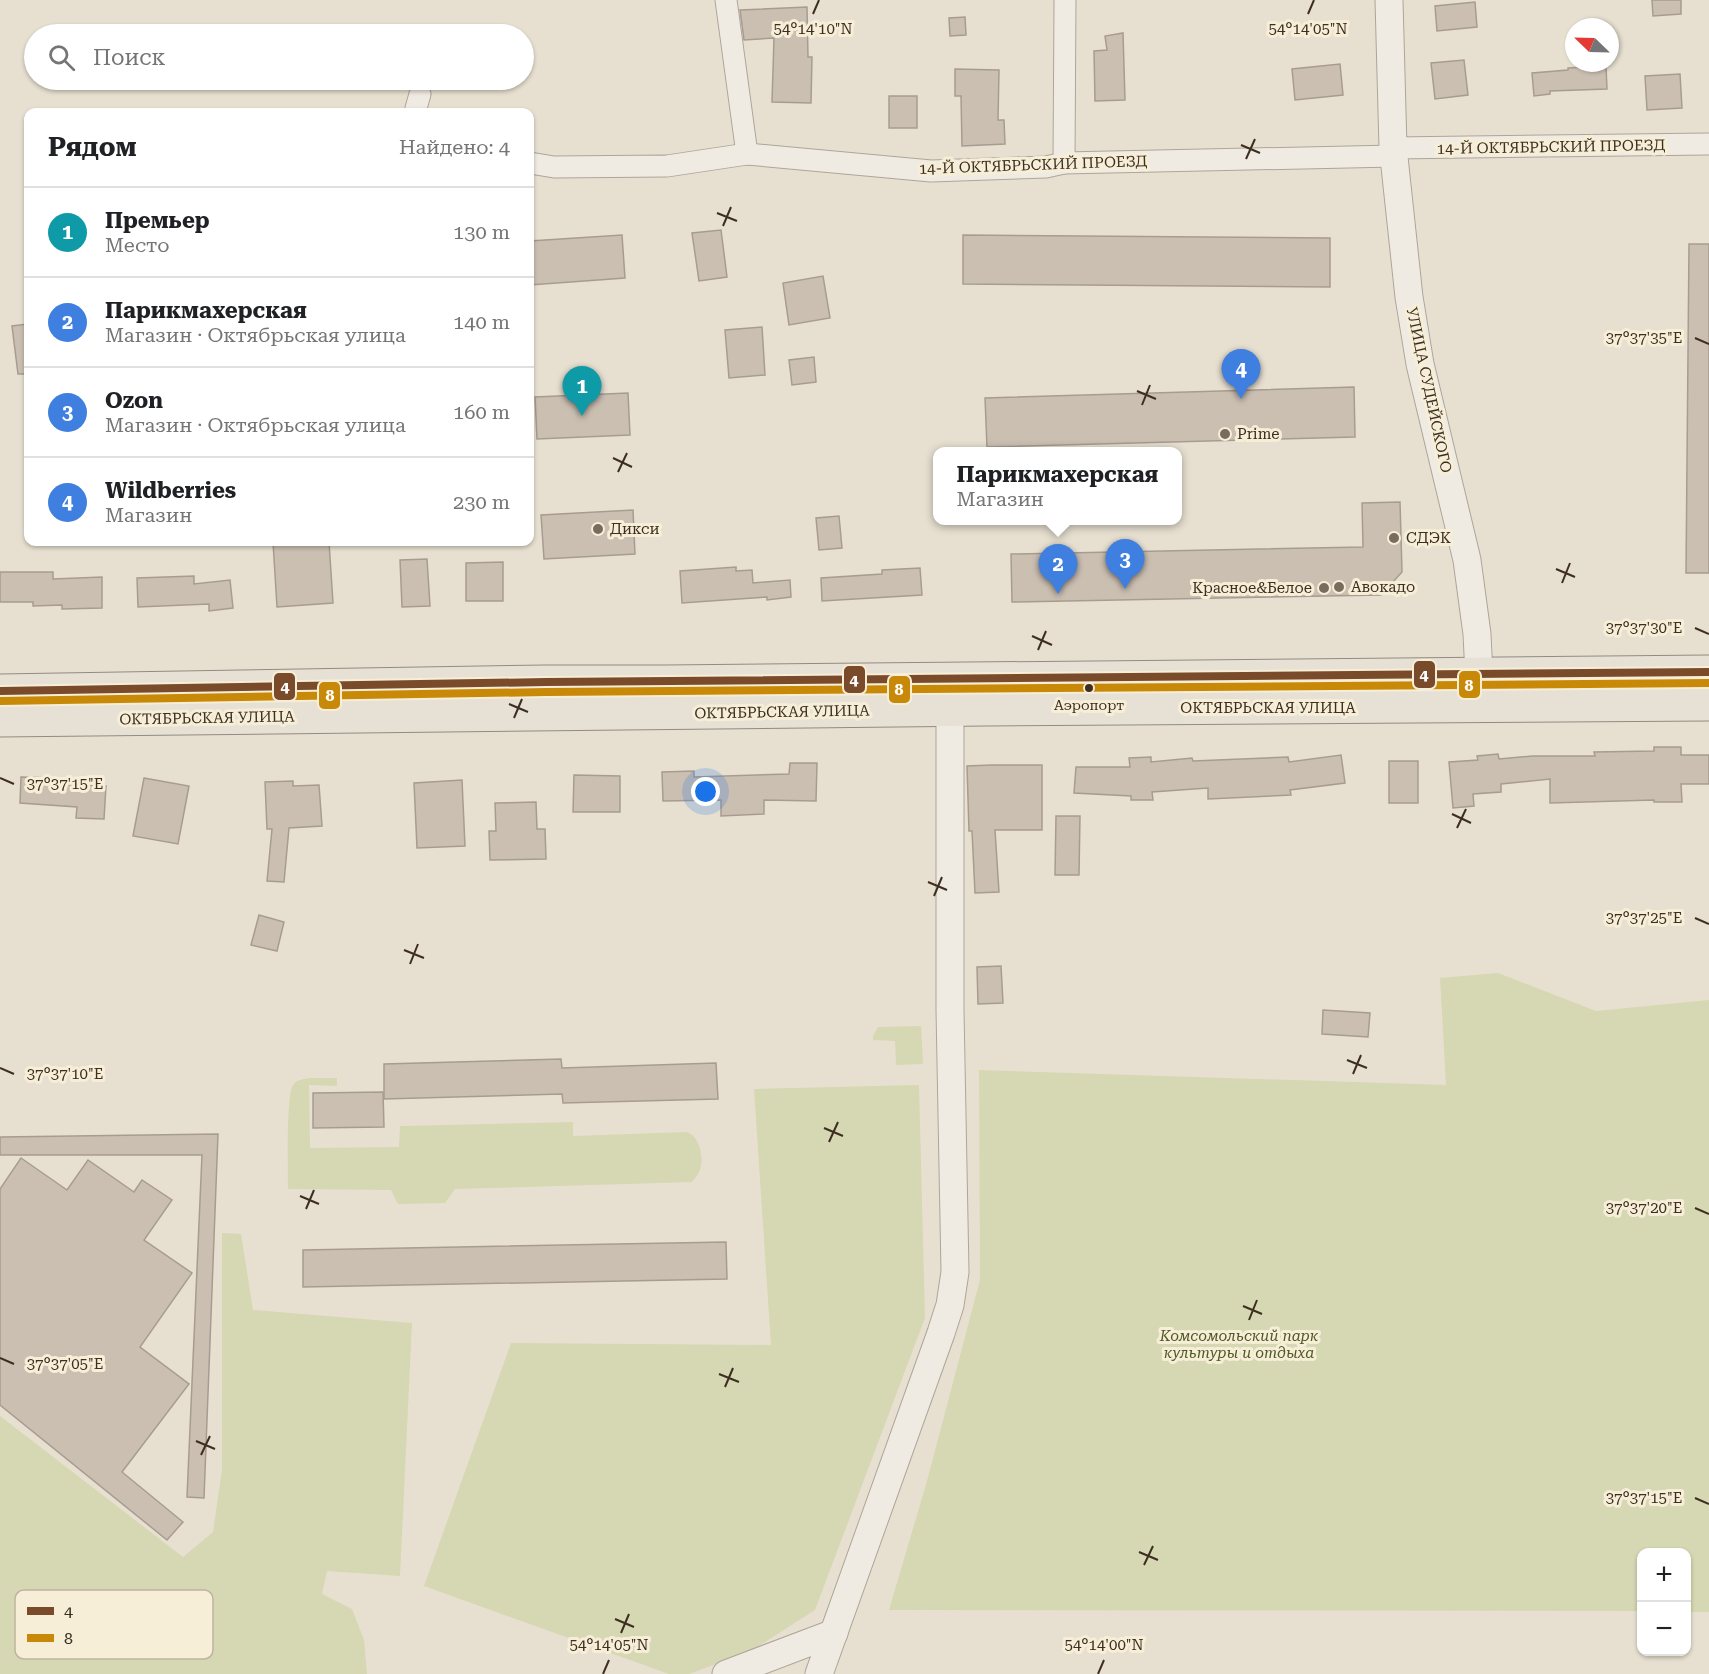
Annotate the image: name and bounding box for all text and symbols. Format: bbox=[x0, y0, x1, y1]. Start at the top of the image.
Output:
north arrow bbox=[1565, 18, 1619, 72]
text: 54°14'10"N bbox=[773, 20, 853, 38]
text: 54°14'05"N bbox=[1268, 20, 1348, 38]
search box bbox=[24, 24, 534, 90]
icon: search bbox=[45, 41, 78, 74]
text: Поиск bbox=[93, 45, 165, 70]
text: Рядом bbox=[48, 132, 137, 162]
text: Найдено: 4 bbox=[399, 135, 510, 159]
street label: 14-Й ОКТЯБРЬСКИЙ ПРОЕЗД bbox=[1437, 136, 1665, 158]
street label: 14-Й ОКТЯБРЬСКИЙ ПРОЕЗД bbox=[918, 152, 1148, 178]
text: Премьер bbox=[105, 208, 210, 233]
text: 1 bbox=[62, 220, 73, 244]
text: 130 m bbox=[453, 220, 510, 244]
text: Место bbox=[105, 233, 170, 257]
text: Парикмахерская bbox=[105, 298, 307, 323]
street label: УЛИЦА СУДЕЙСКОГО bbox=[1403, 306, 1455, 475]
text: 2 bbox=[62, 310, 73, 334]
text: 140 m bbox=[453, 310, 510, 334]
text: Магазин · Октябрьская улица bbox=[105, 323, 406, 347]
text: 37°37'35"E bbox=[1606, 329, 1682, 347]
pin: 4 bbox=[1222, 350, 1260, 399]
pin: 1 bbox=[562, 366, 602, 416]
text: Ozon bbox=[105, 388, 163, 413]
text: 3 bbox=[62, 400, 73, 424]
text: 160 m bbox=[453, 400, 510, 424]
text: Магазин · Октябрьская улица bbox=[105, 413, 406, 437]
place label: Prime bbox=[1237, 425, 1280, 443]
marker: Prime bbox=[1218, 427, 1232, 441]
popup bbox=[933, 447, 1182, 525]
text: Парикмахерская bbox=[957, 462, 1158, 487]
text: Wildberries bbox=[105, 478, 236, 503]
text: Магазин bbox=[957, 487, 1044, 511]
text: 4 bbox=[62, 490, 73, 514]
text: 230 m bbox=[453, 490, 510, 514]
text: Магазин bbox=[105, 503, 192, 527]
place label: Дикси bbox=[610, 520, 660, 538]
marker: Дикси bbox=[591, 522, 605, 536]
place label: СДЭК bbox=[1406, 529, 1451, 547]
marker: СДЭК bbox=[1387, 531, 1401, 545]
pin: 3 bbox=[1106, 540, 1144, 589]
pin: 2 bbox=[1038, 544, 1078, 594]
place label: Авокадо bbox=[1351, 578, 1415, 596]
place label: Красное&Белое bbox=[1192, 579, 1312, 597]
marker: Авокадо bbox=[1332, 580, 1346, 594]
marker: Красное&Белое bbox=[1317, 581, 1331, 595]
text: 37°37'30"E bbox=[1606, 619, 1682, 637]
line badge: 4 bbox=[1413, 660, 1436, 689]
line badge: 4 bbox=[843, 665, 866, 694]
text: 4 bbox=[1420, 665, 1429, 684]
text: 4 bbox=[850, 670, 859, 689]
line badge: 8 bbox=[1458, 670, 1481, 699]
line badge: 4 bbox=[273, 672, 296, 701]
line badge: 8 bbox=[888, 675, 911, 704]
text: 8 bbox=[1465, 676, 1474, 695]
text: 4 bbox=[281, 677, 290, 696]
text: 8 bbox=[895, 680, 904, 699]
line badge: 8 bbox=[318, 681, 341, 710]
marker: Аэропорт bbox=[1083, 682, 1095, 694]
text: 8 bbox=[326, 686, 335, 705]
place label: Аэропорт bbox=[1054, 697, 1124, 713]
street label: ОКТЯБРЬСКАЯ УЛИЦА bbox=[1180, 699, 1356, 717]
street label: ОКТЯБРЬСКАЯ УЛИЦА bbox=[694, 701, 870, 723]
street label: ОКТЯБРЬСКАЯ УЛИЦА bbox=[119, 707, 295, 729]
text: 37°37'15"E bbox=[27, 775, 103, 793]
your location bbox=[691, 777, 720, 806]
text: 37°37'25"E bbox=[1606, 909, 1682, 927]
text: 37°37'10"E bbox=[27, 1065, 103, 1083]
text: 37°37'20"E bbox=[1606, 1199, 1682, 1217]
park label: Комсомольский парк культуры и отдыха bbox=[1159, 1327, 1319, 1362]
text: 37°37'05"E bbox=[27, 1355, 103, 1373]
text: 37°37'15"E bbox=[1606, 1489, 1682, 1507]
map controls bbox=[1637, 1548, 1691, 1656]
button: + bbox=[1637, 1548, 1691, 1602]
legend bbox=[15, 1590, 213, 1659]
text: 4 bbox=[64, 1602, 73, 1621]
button: − bbox=[1637, 1602, 1691, 1656]
text: 8 bbox=[64, 1629, 73, 1648]
text: 54°14'05"N bbox=[569, 1636, 649, 1654]
text: 54°14'00"N bbox=[1064, 1636, 1144, 1654]

